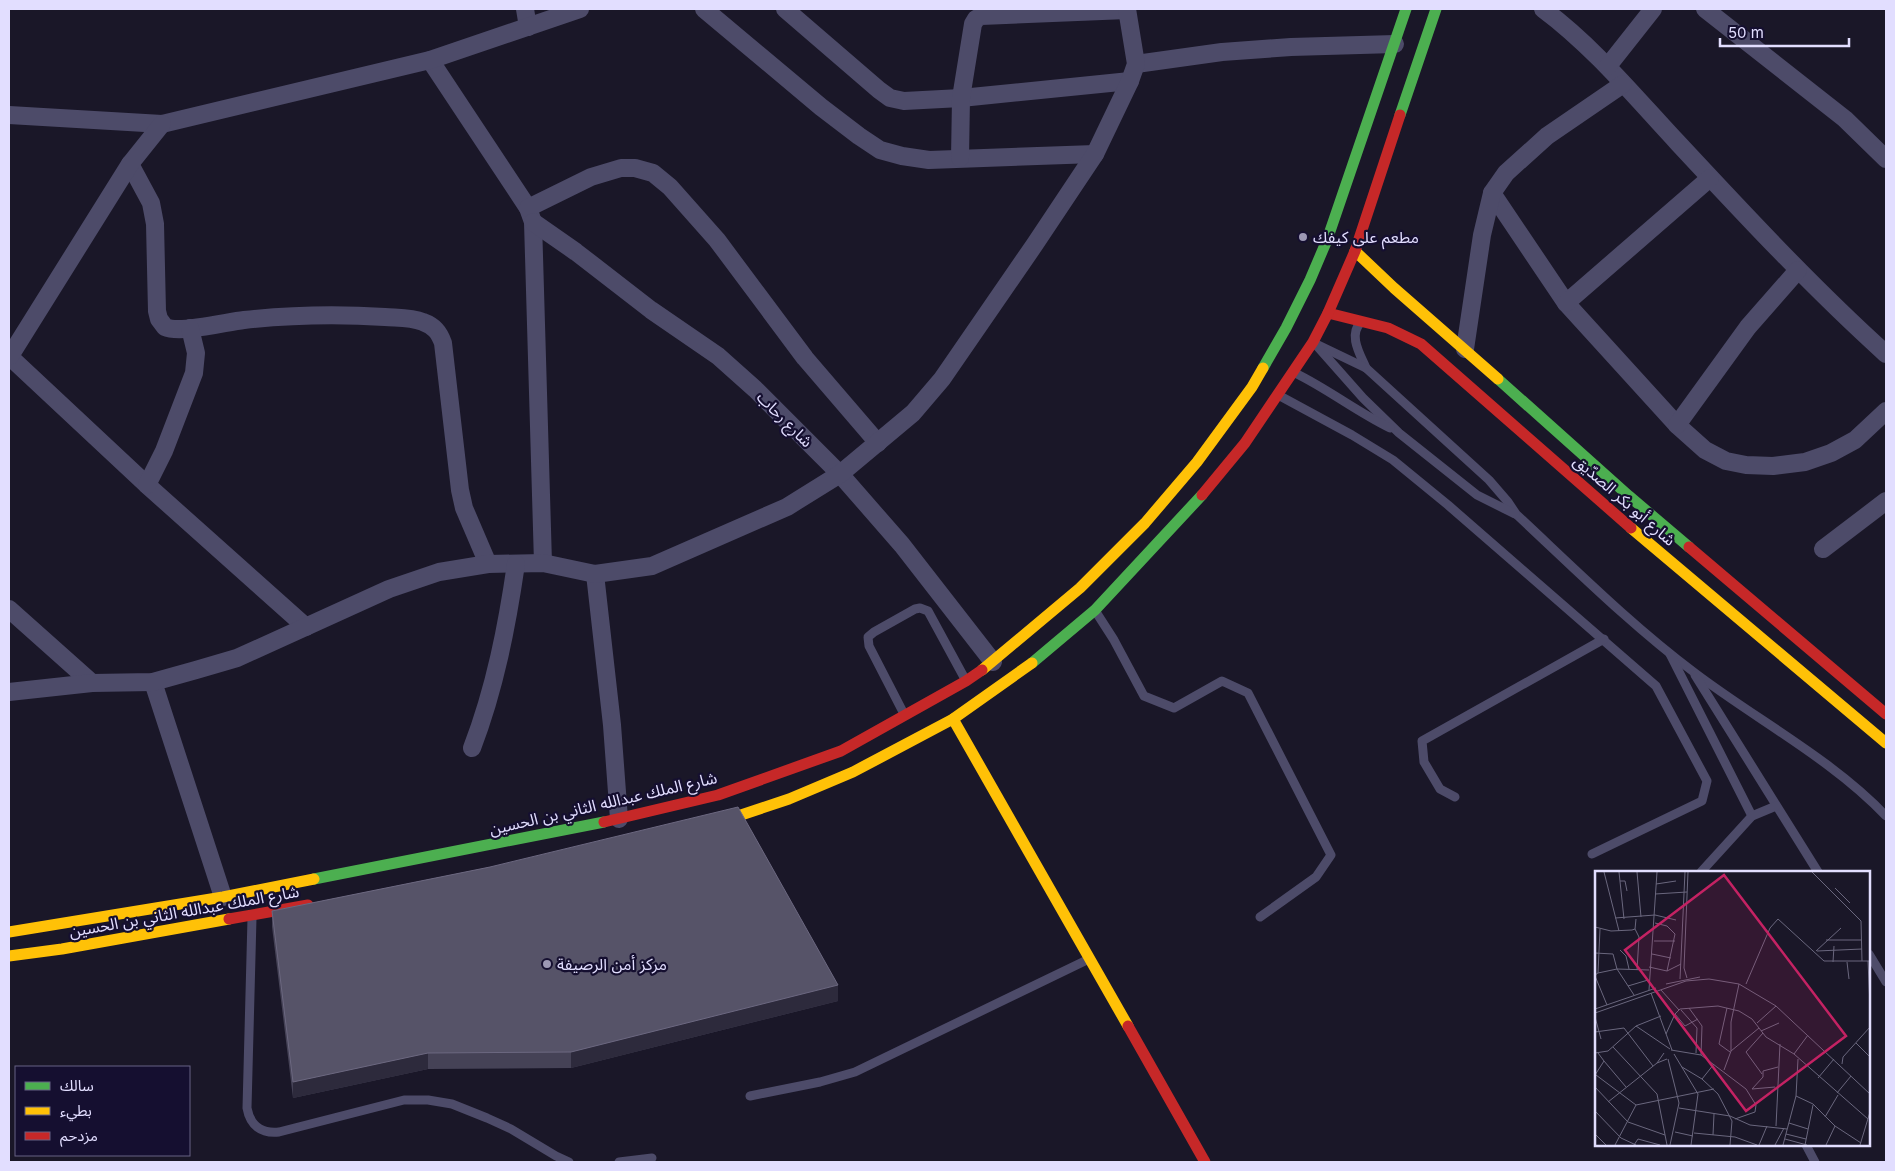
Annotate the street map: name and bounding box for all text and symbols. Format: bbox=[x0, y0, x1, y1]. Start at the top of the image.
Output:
scale bar bbox=[1720, 15, 1849, 47]
text: 50 m bbox=[1728, 23, 1764, 42]
place label: مطعم على كيفك bbox=[1313, 227, 1419, 250]
marker: مطعم على كيفك bbox=[1297, 231, 1309, 243]
street label: شارع رحاب bbox=[751, 387, 817, 453]
street label: شارع أبو بكر الصدّيق bbox=[1568, 450, 1680, 552]
street label: شارع الملك عبدالله الثاني بن الحسين bbox=[487, 767, 719, 842]
inset map bbox=[1595, 871, 1870, 1146]
street label: شارع الملك عبدالله الثاني بن الحسين bbox=[67, 881, 301, 944]
place label: مركز أمن الرصيفة bbox=[557, 954, 667, 974]
marker: مركز أمن الرصيفة bbox=[541, 958, 553, 970]
legend bbox=[15, 1066, 190, 1156]
text: سالك bbox=[60, 1076, 94, 1095]
text: بطيء bbox=[60, 1101, 92, 1122]
text: مزدحم bbox=[60, 1126, 98, 1147]

